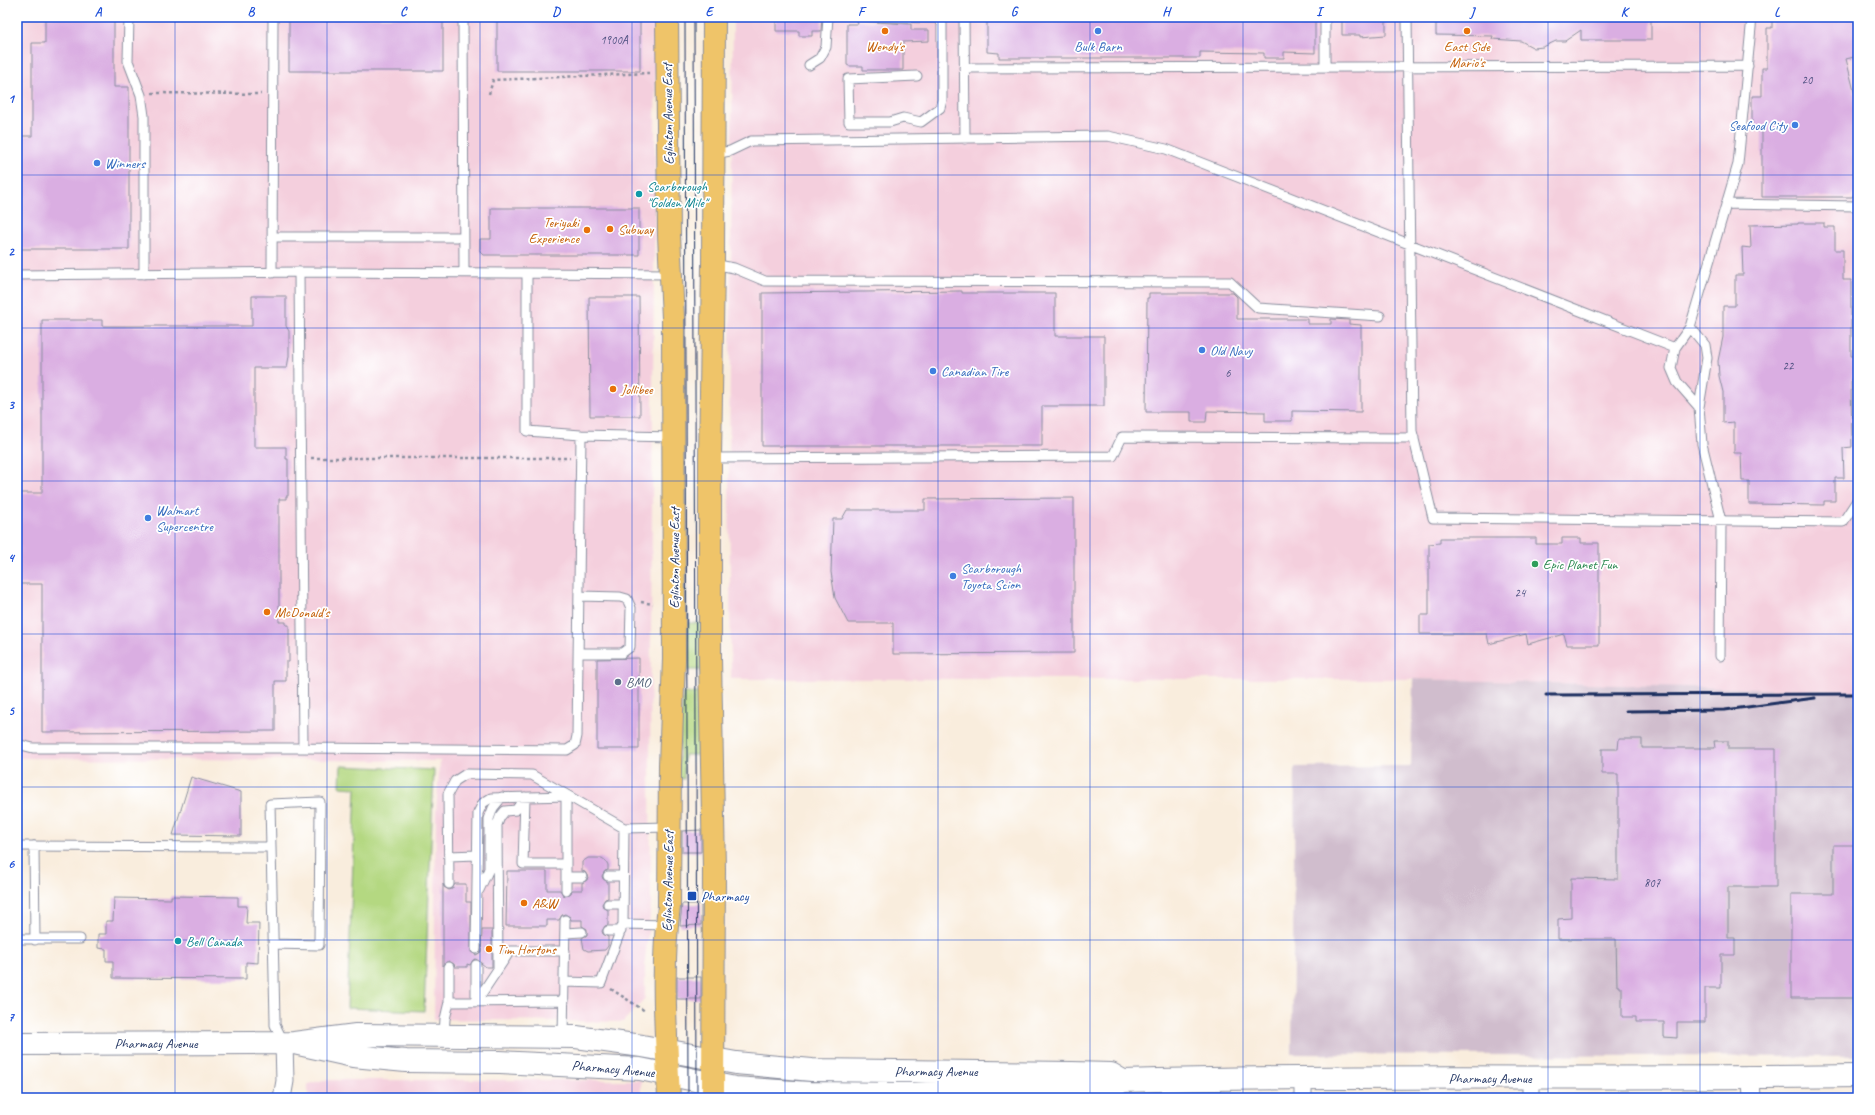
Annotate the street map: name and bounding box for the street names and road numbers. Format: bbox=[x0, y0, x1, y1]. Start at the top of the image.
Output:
street label: Eglinton Avenue East bbox=[659, 61, 677, 165]
street label: Eglinton Avenue East bbox=[666, 505, 683, 608]
street label: Eglinton Avenue East bbox=[659, 828, 677, 932]
street label: Pharmacy Avenue bbox=[115, 1035, 199, 1052]
street label: Pharmacy Avenue bbox=[571, 1057, 657, 1081]
street label: Pharmacy Avenue bbox=[895, 1063, 979, 1080]
street label: Pharmacy Avenue bbox=[1449, 1070, 1533, 1087]

